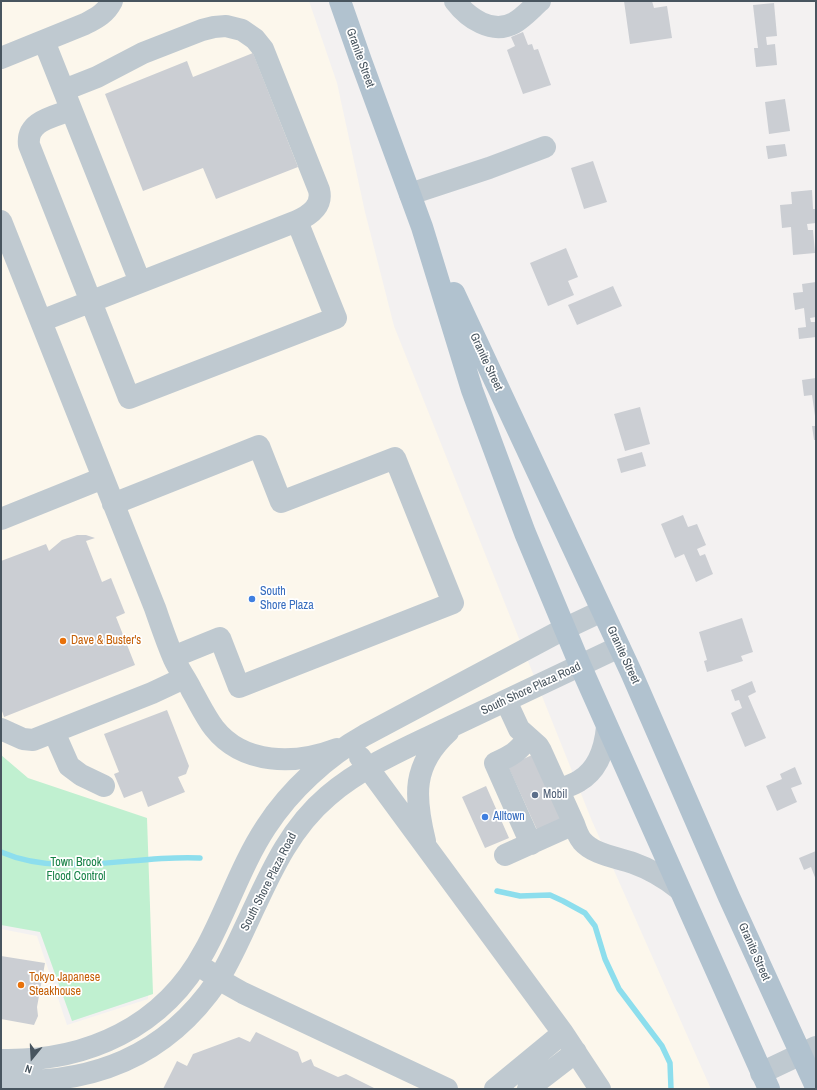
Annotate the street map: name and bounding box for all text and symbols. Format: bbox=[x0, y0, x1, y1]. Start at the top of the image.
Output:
street label: Granite Street bbox=[343, 26, 377, 90]
street label: Granite Street bbox=[466, 331, 506, 393]
place label: South Shore Plaza bbox=[260, 585, 314, 613]
marker: South Shore Plaza bbox=[247, 594, 257, 604]
street label: Granite Street bbox=[603, 624, 643, 686]
place label: Dave & Buster's bbox=[71, 634, 141, 648]
marker: Dave & Buster's bbox=[58, 636, 68, 646]
street label: South Shore Plaza Road bbox=[479, 660, 583, 718]
place label: Mobil bbox=[543, 788, 567, 802]
marker: Mobil bbox=[530, 790, 540, 800]
place label: Alltown bbox=[493, 810, 525, 824]
marker: Alltown bbox=[480, 812, 490, 822]
street label: South Shore Plaza Road bbox=[238, 830, 300, 934]
park label: Town Brook Flood Control bbox=[46, 856, 106, 884]
street label: Granite Street bbox=[735, 921, 773, 983]
place label: Tokyo Japanese Steakhouse bbox=[29, 971, 100, 999]
marker: Tokyo Japanese Steakhouse bbox=[16, 980, 26, 990]
north arrow bbox=[12, 1038, 52, 1078]
text: N bbox=[23, 1062, 34, 1077]

